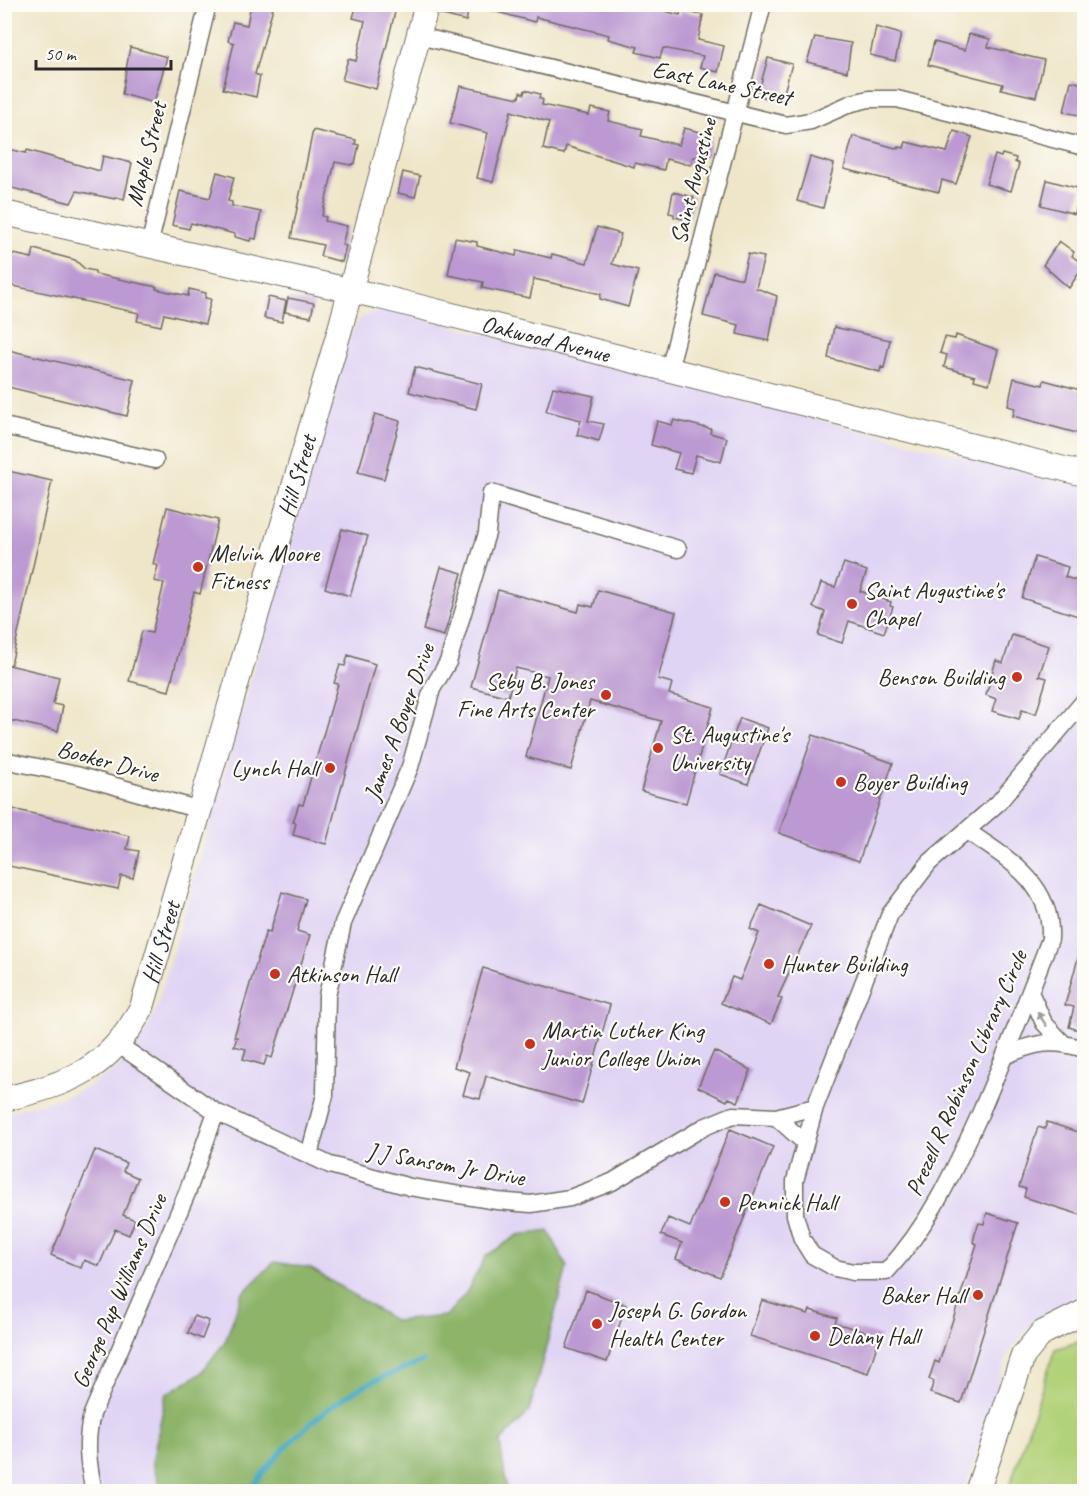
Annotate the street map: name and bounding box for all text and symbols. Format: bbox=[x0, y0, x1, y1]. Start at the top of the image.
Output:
scale bar bbox=[36, 33, 171, 71]
text: 50 m bbox=[45, 43, 78, 65]
street label: East Lane Street bbox=[650, 54, 797, 113]
street label: Maple Street bbox=[119, 97, 174, 209]
street label: Saint Augustine bbox=[663, 113, 724, 247]
street label: Oakwood Avenue bbox=[478, 308, 615, 370]
street label: Hill Street bbox=[271, 430, 324, 521]
place label: Melvin Moore Fitness bbox=[210, 538, 321, 596]
marker: Melvin Moore Fitness bbox=[191, 560, 205, 574]
place label: Saint Augustine's Chapel bbox=[864, 575, 1006, 633]
marker: Saint Augustine's Chapel bbox=[845, 597, 859, 611]
street label: James A Boyer Drive bbox=[356, 637, 442, 806]
place label: Benson Building bbox=[878, 662, 1006, 692]
place label: Seby B. Jones Fine Arts Center bbox=[457, 666, 596, 724]
marker: Benson Building bbox=[1010, 670, 1024, 684]
marker: Seby B. Jones Fine Arts Center bbox=[599, 688, 613, 702]
place label: St. Augustine's University bbox=[670, 719, 792, 777]
street label: Booker Drive bbox=[54, 733, 164, 789]
marker: St. Augustine's University bbox=[651, 741, 665, 755]
place label: Lynch Hall bbox=[231, 753, 322, 783]
marker: Lynch Hall bbox=[323, 761, 337, 775]
place label: Boyer Building bbox=[853, 767, 969, 797]
marker: Boyer Building bbox=[834, 775, 848, 789]
street label: Hill Street bbox=[135, 896, 188, 987]
street label: Prezell R Robinson Library Circle bbox=[898, 943, 1035, 1201]
place label: Hunter Building bbox=[781, 949, 909, 979]
marker: Hunter Building bbox=[762, 957, 776, 971]
place label: Atkinson Hall bbox=[287, 959, 400, 989]
marker: Atkinson Hall bbox=[268, 967, 282, 981]
one-way arrow bbox=[1037, 1011, 1048, 1027]
place label: Martin Luther King Junior College Union bbox=[541, 1015, 706, 1073]
marker: Martin Luther King Junior College Union bbox=[523, 1037, 537, 1051]
street label: J J Sansom Jr Drive bbox=[364, 1135, 529, 1193]
street label: George Pup Williams Drive bbox=[65, 1187, 174, 1393]
place label: Pennick Hall bbox=[737, 1187, 840, 1217]
marker: Pennick Hall bbox=[718, 1195, 732, 1209]
place label: Baker Hall bbox=[881, 1280, 970, 1310]
marker: Baker Hall bbox=[971, 1288, 985, 1302]
place label: Joseph G. Gordon Health Center bbox=[608, 1295, 747, 1353]
marker: Joseph G. Gordon Health Center bbox=[590, 1317, 604, 1331]
place label: Delany Hall bbox=[827, 1321, 923, 1351]
marker: Delany Hall bbox=[808, 1329, 822, 1343]

